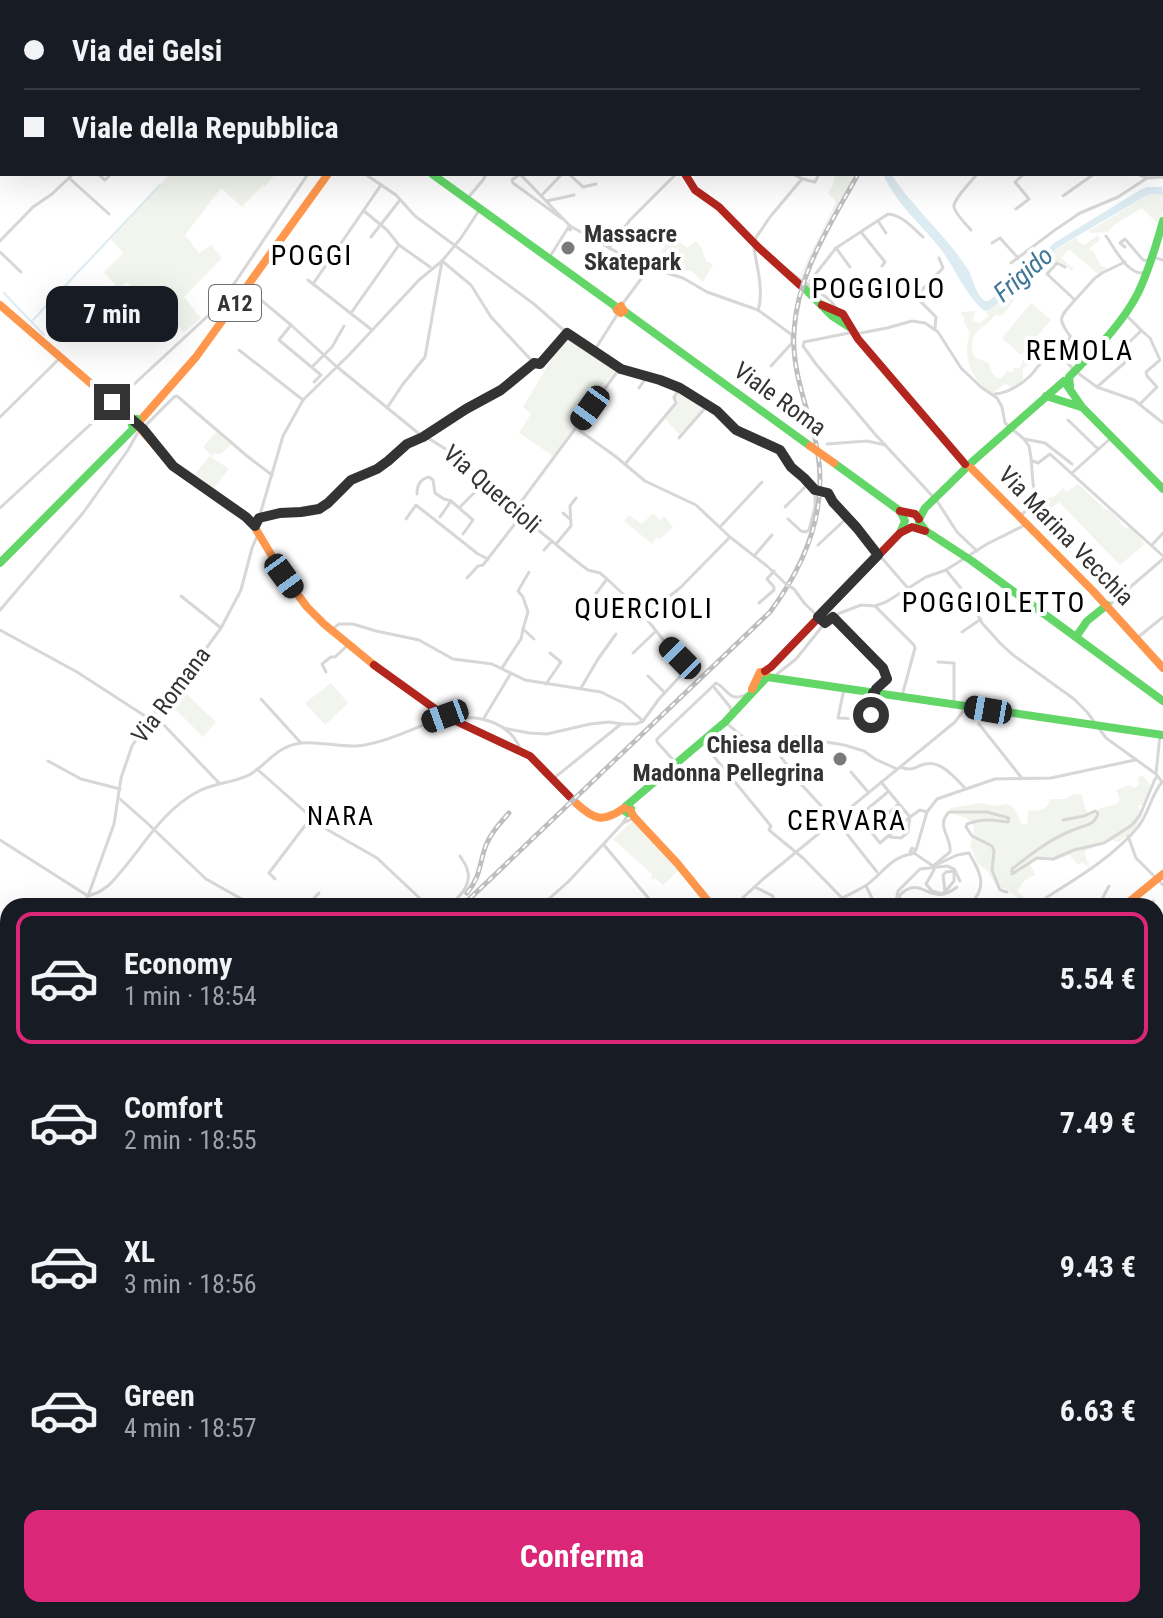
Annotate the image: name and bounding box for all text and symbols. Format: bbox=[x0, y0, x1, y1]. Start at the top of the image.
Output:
text: Via dei Gelsi bbox=[72, 33, 222, 68]
text: Viale della Repubblica bbox=[72, 110, 339, 145]
place label: Massacre Skatepark bbox=[584, 220, 682, 276]
district label: POGGI bbox=[271, 239, 353, 272]
marker: Massacre Skatepark bbox=[559, 239, 577, 257]
water label: Frigido bbox=[987, 240, 1059, 308]
district label: POGGIOLO bbox=[812, 272, 946, 305]
road number: A12 bbox=[209, 285, 261, 321]
callout: 7 min bbox=[46, 286, 178, 342]
text: 7 min bbox=[83, 299, 141, 329]
district label: REMOLA bbox=[1026, 334, 1134, 367]
street label: Viale Roma bbox=[728, 356, 832, 442]
car bbox=[566, 382, 614, 434]
route end bbox=[94, 384, 130, 420]
street label: Via Quercioli bbox=[438, 439, 546, 539]
street label: Via Marina Vecchia bbox=[993, 461, 1139, 611]
car bbox=[260, 550, 308, 602]
district label: POGGIOLETTO bbox=[902, 586, 1086, 619]
district label: QUERCIOLI bbox=[574, 592, 714, 625]
car bbox=[655, 633, 705, 683]
street label: Via Romana bbox=[126, 641, 216, 749]
car bbox=[962, 694, 1014, 726]
car bbox=[418, 697, 472, 735]
route start bbox=[853, 697, 889, 733]
place label: Chiesa della Madonna Pellegrina bbox=[632, 731, 824, 787]
marker: Chiesa della Madonna Pellegrina bbox=[831, 750, 849, 768]
district label: NARA bbox=[307, 801, 375, 831]
district label: CERVARA bbox=[787, 804, 907, 837]
icon: car bbox=[28, 942, 100, 1014]
text: Economy bbox=[124, 946, 232, 981]
text: 5.54 € bbox=[1060, 961, 1136, 996]
text: 1 min · 18:54 bbox=[124, 981, 257, 1011]
icon: car bbox=[28, 1086, 100, 1158]
text: Comfort bbox=[124, 1090, 223, 1125]
text: 7.49 € bbox=[1060, 1105, 1136, 1140]
text: 2 min · 18:55 bbox=[124, 1125, 257, 1155]
icon: car bbox=[28, 1230, 100, 1302]
text: XL bbox=[124, 1234, 155, 1269]
text: 9.43 € bbox=[1060, 1249, 1136, 1284]
text: 3 min · 18:56 bbox=[124, 1269, 257, 1299]
icon: car bbox=[28, 1374, 100, 1446]
text: Green bbox=[124, 1378, 195, 1413]
text: 6.63 € bbox=[1060, 1393, 1136, 1428]
text: 4 min · 18:57 bbox=[124, 1413, 257, 1443]
button: Conferma bbox=[24, 1510, 1140, 1602]

